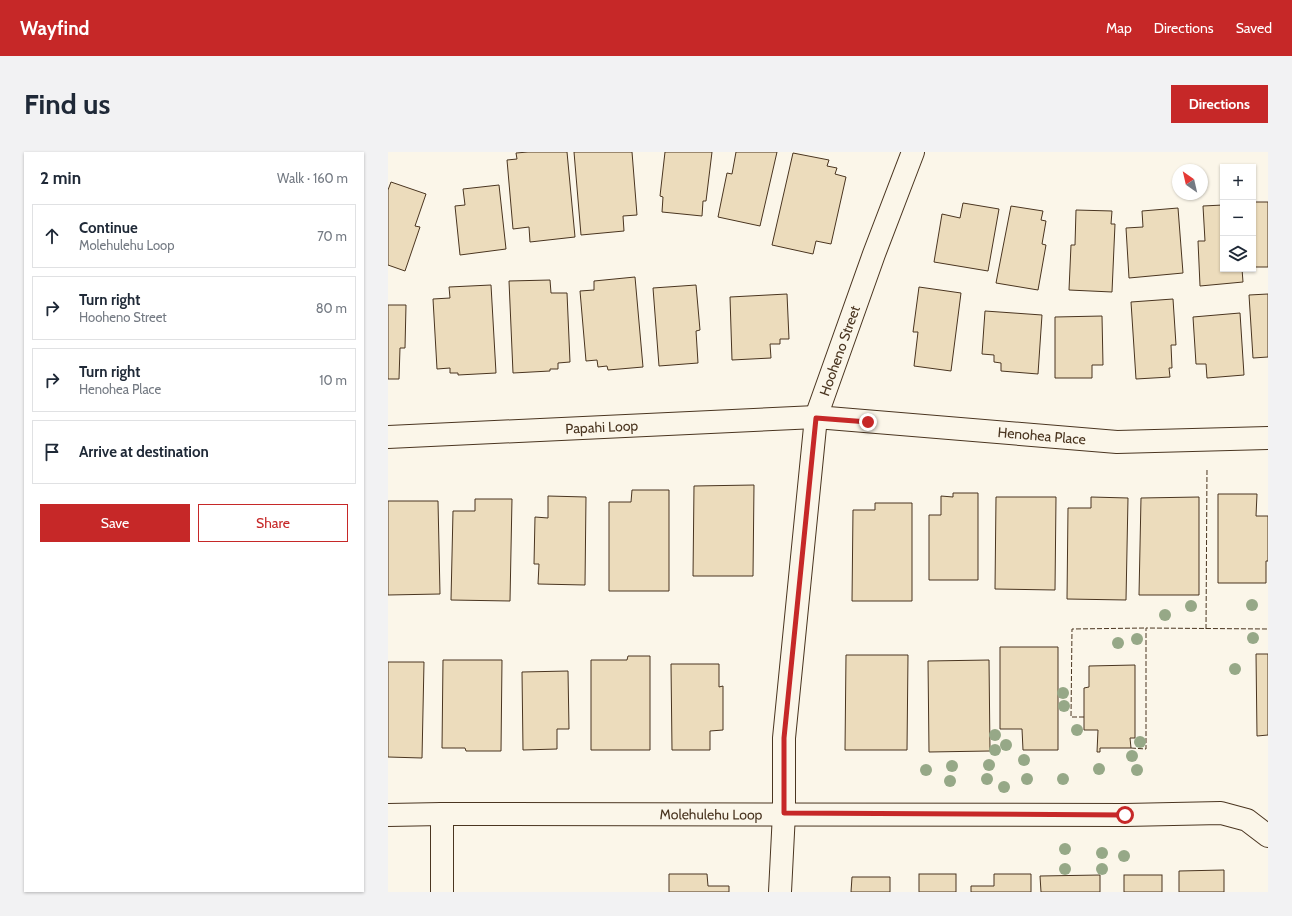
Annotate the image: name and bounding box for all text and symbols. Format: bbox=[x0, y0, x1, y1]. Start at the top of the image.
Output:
text: Wayfind bbox=[20, 17, 89, 40]
text: Map bbox=[1106, 19, 1132, 37]
text: Directions bbox=[1154, 19, 1214, 37]
text: Saved bbox=[1236, 19, 1272, 37]
button: Directions bbox=[1171, 85, 1268, 123]
text: Find us bbox=[24, 87, 110, 121]
north arrow bbox=[1172, 164, 1208, 200]
map controls bbox=[1220, 164, 1256, 272]
button: + bbox=[1220, 164, 1256, 200]
text: 2 min bbox=[40, 168, 81, 188]
text: Walk · 160 m bbox=[277, 170, 348, 186]
button: − bbox=[1220, 200, 1256, 236]
text: Continue bbox=[79, 219, 138, 237]
icon: ahead bbox=[41, 225, 63, 247]
text: 70 m bbox=[317, 228, 347, 244]
button: layers bbox=[1220, 236, 1256, 272]
text: Molehulehu Loop bbox=[79, 237, 174, 253]
text: Turn right bbox=[79, 291, 140, 309]
icon: right bbox=[41, 297, 63, 319]
text: 80 m bbox=[316, 300, 347, 316]
street label: Hooheno Street bbox=[815, 303, 864, 398]
text: Hooheno Street bbox=[79, 309, 167, 325]
text: Turn right bbox=[79, 363, 140, 381]
icon: right bbox=[41, 369, 63, 391]
text: 10 m bbox=[319, 372, 347, 388]
text: Henohea Place bbox=[79, 381, 161, 397]
route end bbox=[859, 413, 877, 431]
street label: Papahi Loop bbox=[565, 416, 639, 438]
street label: Henohea Place bbox=[997, 423, 1087, 448]
icon: arrive bbox=[41, 441, 63, 463]
text: Arrive at destination bbox=[79, 443, 209, 461]
button: Save bbox=[40, 504, 190, 542]
button: Share bbox=[198, 504, 348, 542]
street label: Molehulehu Loop bbox=[660, 805, 763, 823]
route start bbox=[1116, 806, 1134, 824]

